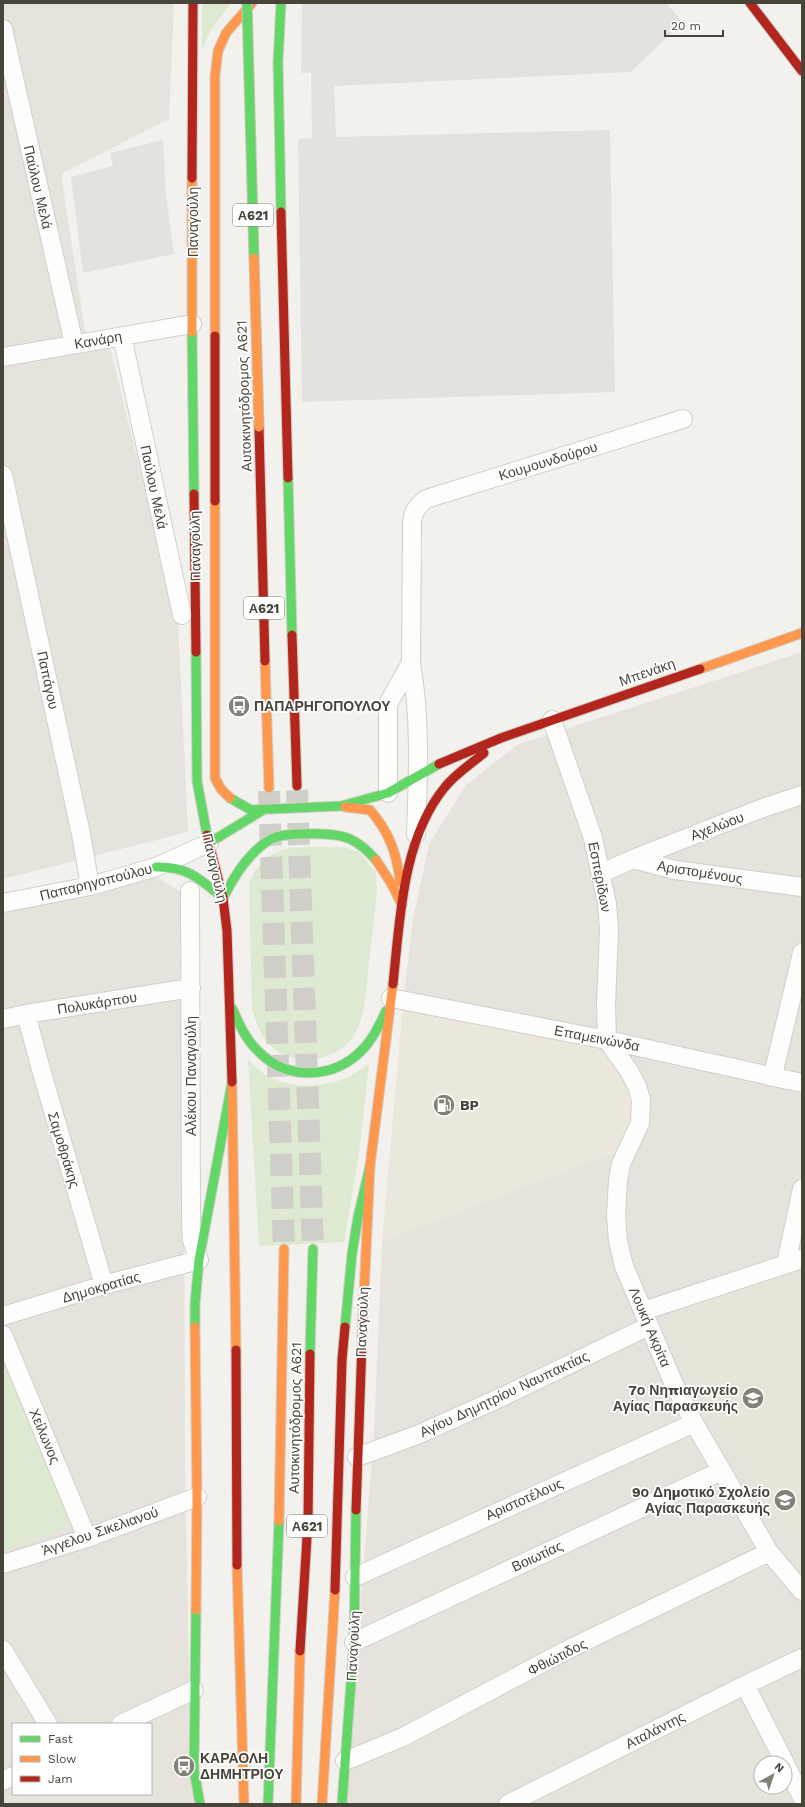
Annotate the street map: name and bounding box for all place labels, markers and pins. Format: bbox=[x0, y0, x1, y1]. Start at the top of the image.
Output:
bus stop icon: ΠΑΠΑΡΗΓΟΠΟΥΛΟΥ bbox=[226, 693, 252, 719]
place label: ΠΑΠΑΡΗΓΟΠΟΥΛΟΥ bbox=[254, 698, 391, 714]
fuel station icon: BP bbox=[431, 1092, 457, 1118]
place label: BP bbox=[460, 1097, 479, 1113]
place label: 7ο Νηπιαγωγείο Αγίας Παρασκευής bbox=[613, 1382, 738, 1414]
school or university icon: 7ο Νηπιαγωγείο Αγίας Παρασκευής bbox=[740, 1385, 766, 1411]
place label: 9ο Δημοτικό Σχολείο Αγίας Παρασκευής bbox=[632, 1484, 770, 1516]
school or university icon: 9ο Δημοτικό Σχολείο Αγίας Παρασκευής bbox=[772, 1487, 798, 1513]
place label: ΚΑΡΑΟΛΗ ΔΗΜΗΤΡΙΟΥ bbox=[200, 1750, 284, 1782]
bus stop icon: ΚΑΡΑΟΛΗ ΔΗΜΗΤΡΙΟΥ bbox=[171, 1753, 197, 1779]

